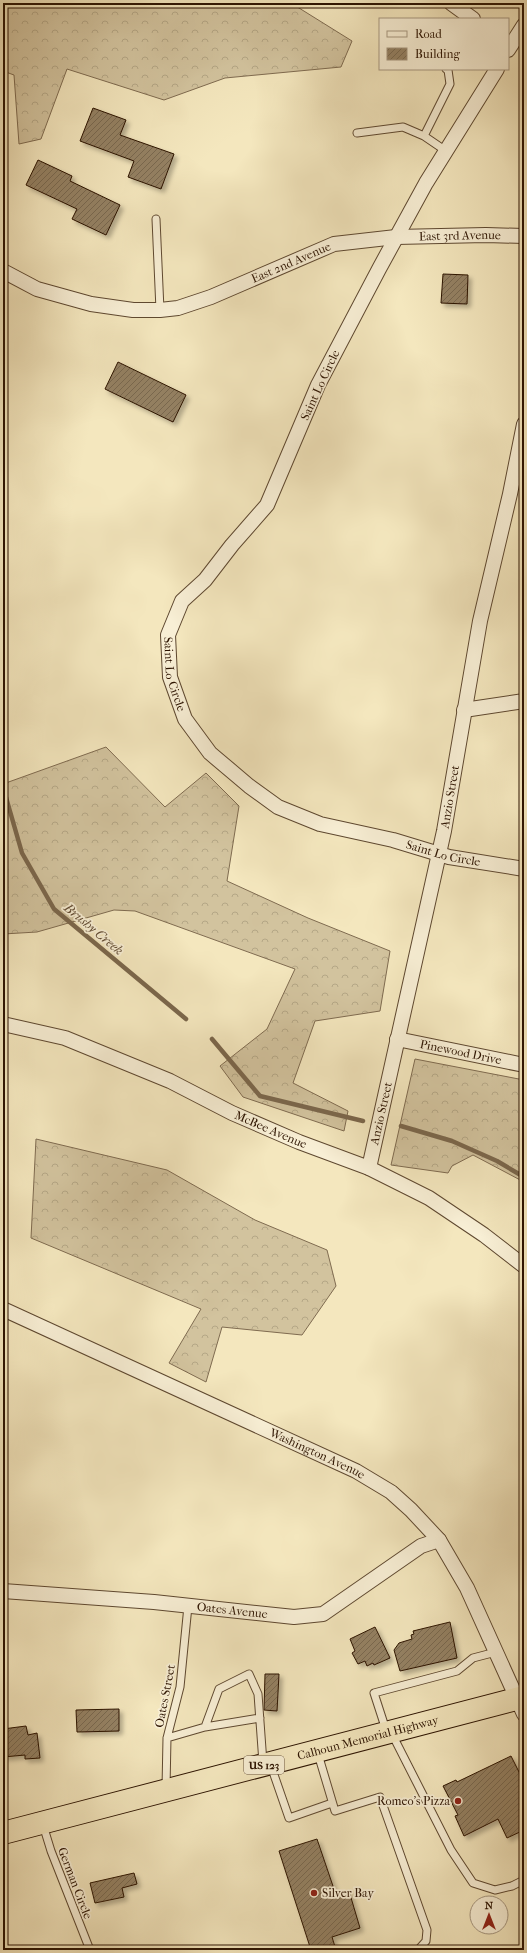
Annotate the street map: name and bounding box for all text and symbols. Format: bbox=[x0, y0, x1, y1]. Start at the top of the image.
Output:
legend bbox=[379, 18, 509, 70]
text: Road bbox=[415, 27, 442, 41]
text: Building bbox=[415, 47, 460, 61]
street label: East 3rd Avenue bbox=[419, 228, 501, 243]
street label: East 2nd Avenue bbox=[249, 239, 333, 286]
street label: Saint Lo Circle bbox=[298, 348, 342, 422]
street label: Saint Lo Circle bbox=[161, 637, 189, 713]
street label: Anzio Street bbox=[437, 763, 462, 830]
street label: Saint Lo Circle bbox=[404, 837, 481, 869]
water label: Brushy Creek bbox=[61, 899, 127, 958]
street label: Pinewood Drive bbox=[419, 1037, 503, 1067]
street label: Anzio Street bbox=[367, 1080, 395, 1147]
street label: McBee Avenue bbox=[233, 1108, 309, 1151]
street label: Washington Avenue bbox=[267, 1425, 368, 1482]
street label: Oates Avenue bbox=[196, 1600, 268, 1621]
street label: Oates Street bbox=[152, 1663, 178, 1729]
street label: Calhoun Memorial Highway bbox=[296, 1712, 440, 1763]
road number: US 123 bbox=[244, 1756, 284, 1774]
place label: Romeo's Pizza bbox=[377, 1794, 450, 1808]
marker: Romeo's Pizza bbox=[453, 1796, 463, 1806]
street label: German Circle bbox=[55, 1845, 95, 1921]
place label: Silver Bay bbox=[322, 1886, 374, 1900]
marker: Silver Bay bbox=[309, 1888, 319, 1898]
north arrow bbox=[469, 1895, 509, 1935]
text: N bbox=[485, 1899, 494, 1912]

